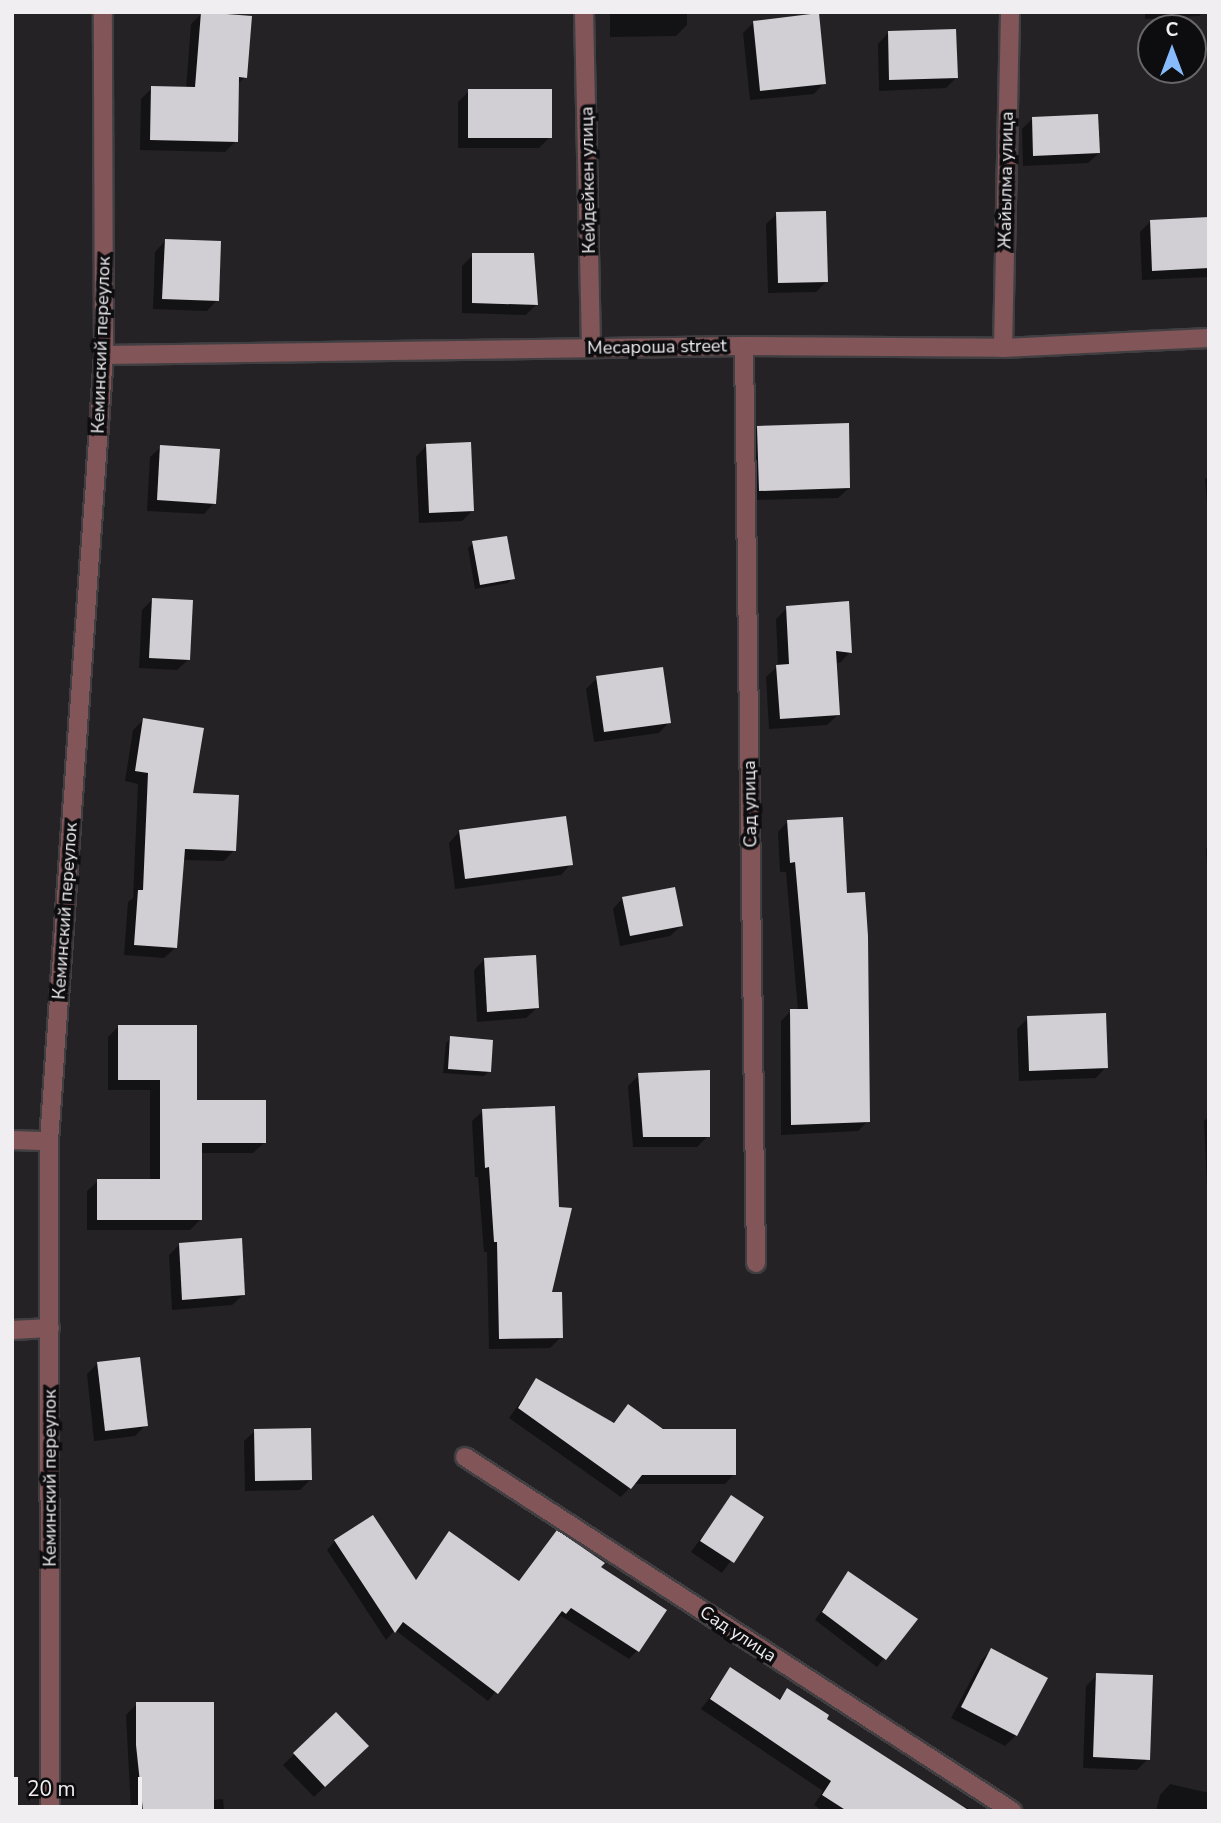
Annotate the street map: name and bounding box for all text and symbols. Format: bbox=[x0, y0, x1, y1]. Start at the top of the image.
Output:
north arrow bbox=[1137, 14, 1207, 84]
text: С bbox=[1166, 17, 1178, 43]
street label: Кейдейкен улица bbox=[576, 106, 600, 254]
street label: Жайылма улица bbox=[994, 111, 1018, 249]
street label: Кеминский переулок bbox=[87, 256, 115, 434]
street label: Месароша street bbox=[587, 335, 727, 359]
street label: Сад улица bbox=[738, 760, 762, 848]
street label: Кеминский переулок bbox=[48, 822, 82, 1000]
street label: Кеминский переулок bbox=[39, 1389, 61, 1567]
street label: Сад улица bbox=[696, 1601, 780, 1667]
scale bar bbox=[18, 1764, 145, 1808]
text: 20 m bbox=[27, 1775, 76, 1803]

